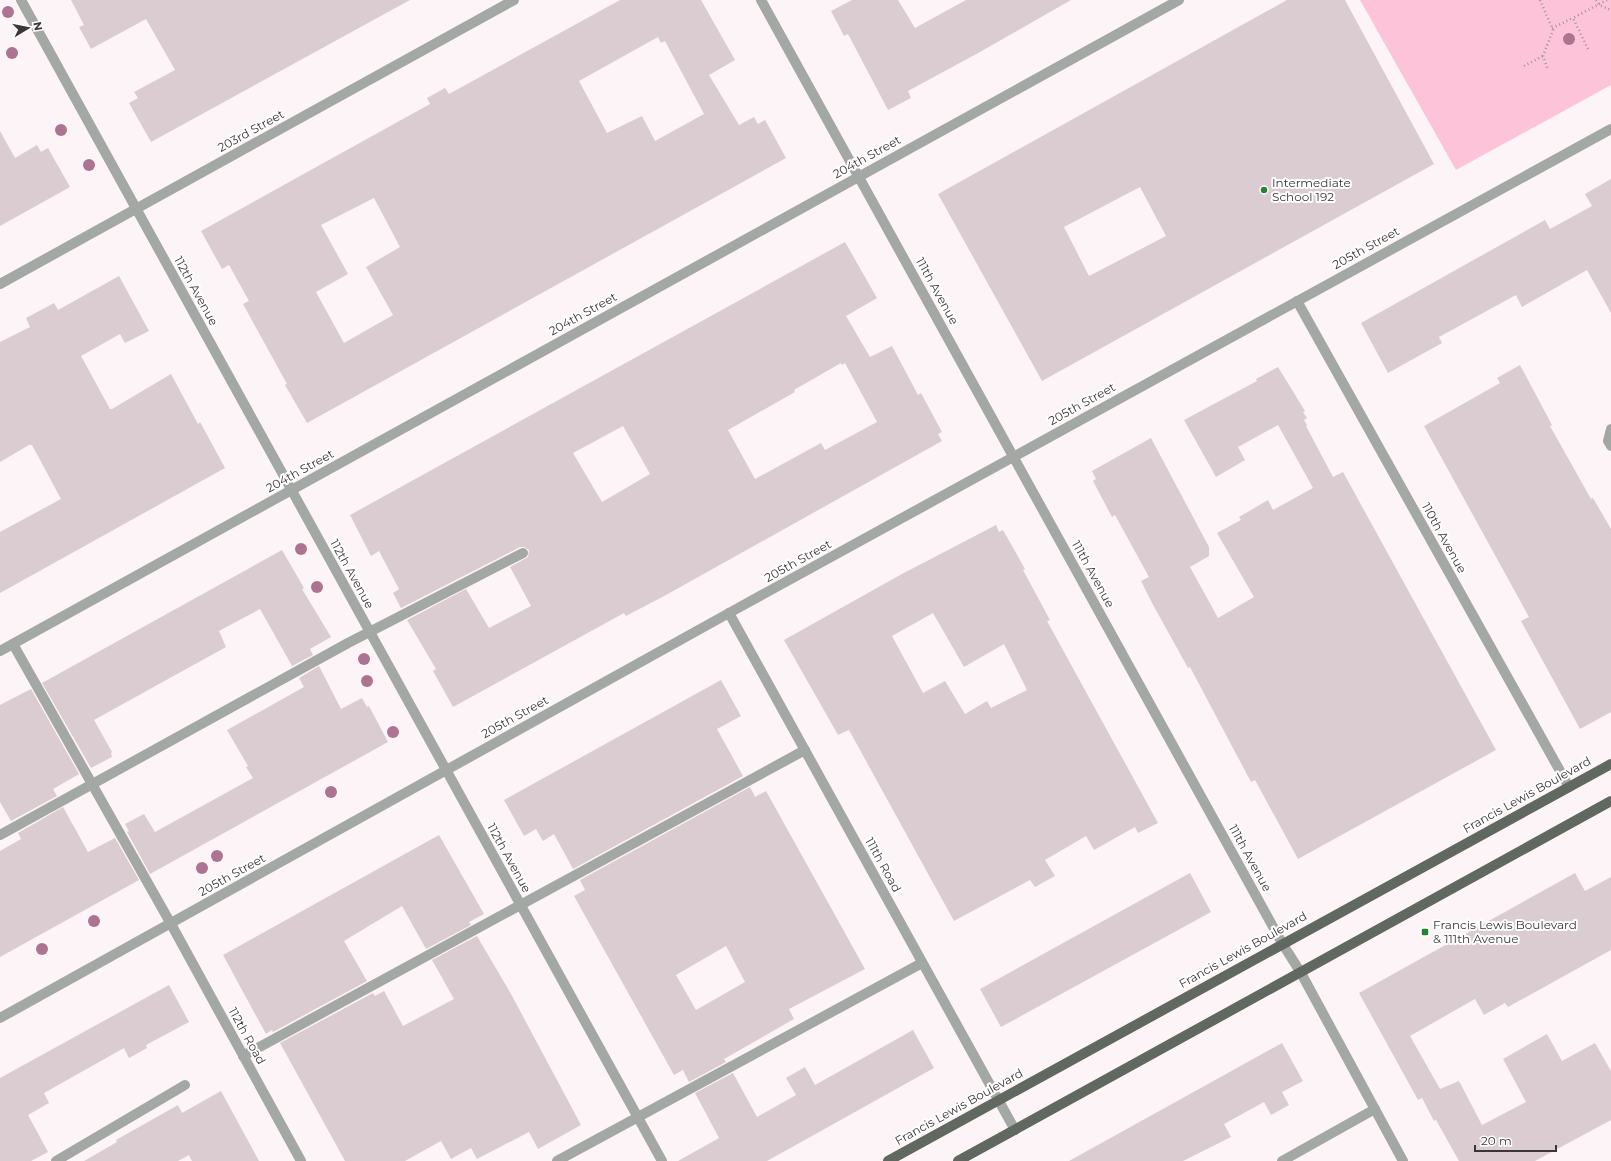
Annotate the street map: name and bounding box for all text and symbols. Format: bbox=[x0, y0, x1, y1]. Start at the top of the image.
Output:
north arrow bbox=[8, 8, 48, 48]
text: N bbox=[30, 21, 46, 32]
street label: 203rd Street bbox=[215, 106, 287, 155]
street label: 204th Street bbox=[830, 132, 903, 181]
place label: Intermediate School 192 bbox=[1272, 175, 1351, 204]
marker: Intermediate School 192 bbox=[1259, 185, 1269, 195]
street label: 205th Street bbox=[1330, 223, 1402, 272]
street label: 112th Avenue bbox=[171, 253, 222, 328]
street label: 111th Avenue bbox=[913, 255, 962, 327]
street label: 204th Street bbox=[546, 289, 619, 338]
street label: 205th Street bbox=[1046, 379, 1118, 428]
street label: 204th Street bbox=[263, 446, 336, 495]
street label: 110th Avenue bbox=[1419, 500, 1470, 576]
street label: 112th Avenue bbox=[327, 536, 378, 611]
street label: 205th Street bbox=[762, 536, 834, 585]
street label: 111th Avenue bbox=[1069, 538, 1118, 610]
street label: 205th Street bbox=[479, 692, 551, 741]
street label: Francis Lewis Boulevard bbox=[1460, 753, 1593, 836]
street label: 112th Avenue bbox=[484, 820, 535, 895]
street label: 111th Avenue bbox=[1226, 822, 1275, 894]
street label: 111th Road bbox=[862, 835, 905, 895]
street label: 205th Street bbox=[196, 850, 268, 899]
street label: Francis Lewis Boulevard bbox=[1176, 908, 1309, 991]
place label: Francis Lewis Boulevard & 111th Avenue bbox=[1433, 917, 1577, 946]
marker: Francis Lewis Boulevard & 111th Avenue bbox=[1420, 927, 1430, 937]
street label: 112th Road bbox=[226, 1005, 269, 1067]
street label: Francis Lewis Boulevard bbox=[892, 1065, 1025, 1148]
scale bar bbox=[1475, 1127, 1556, 1153]
text: 20 m bbox=[1481, 1133, 1512, 1148]

